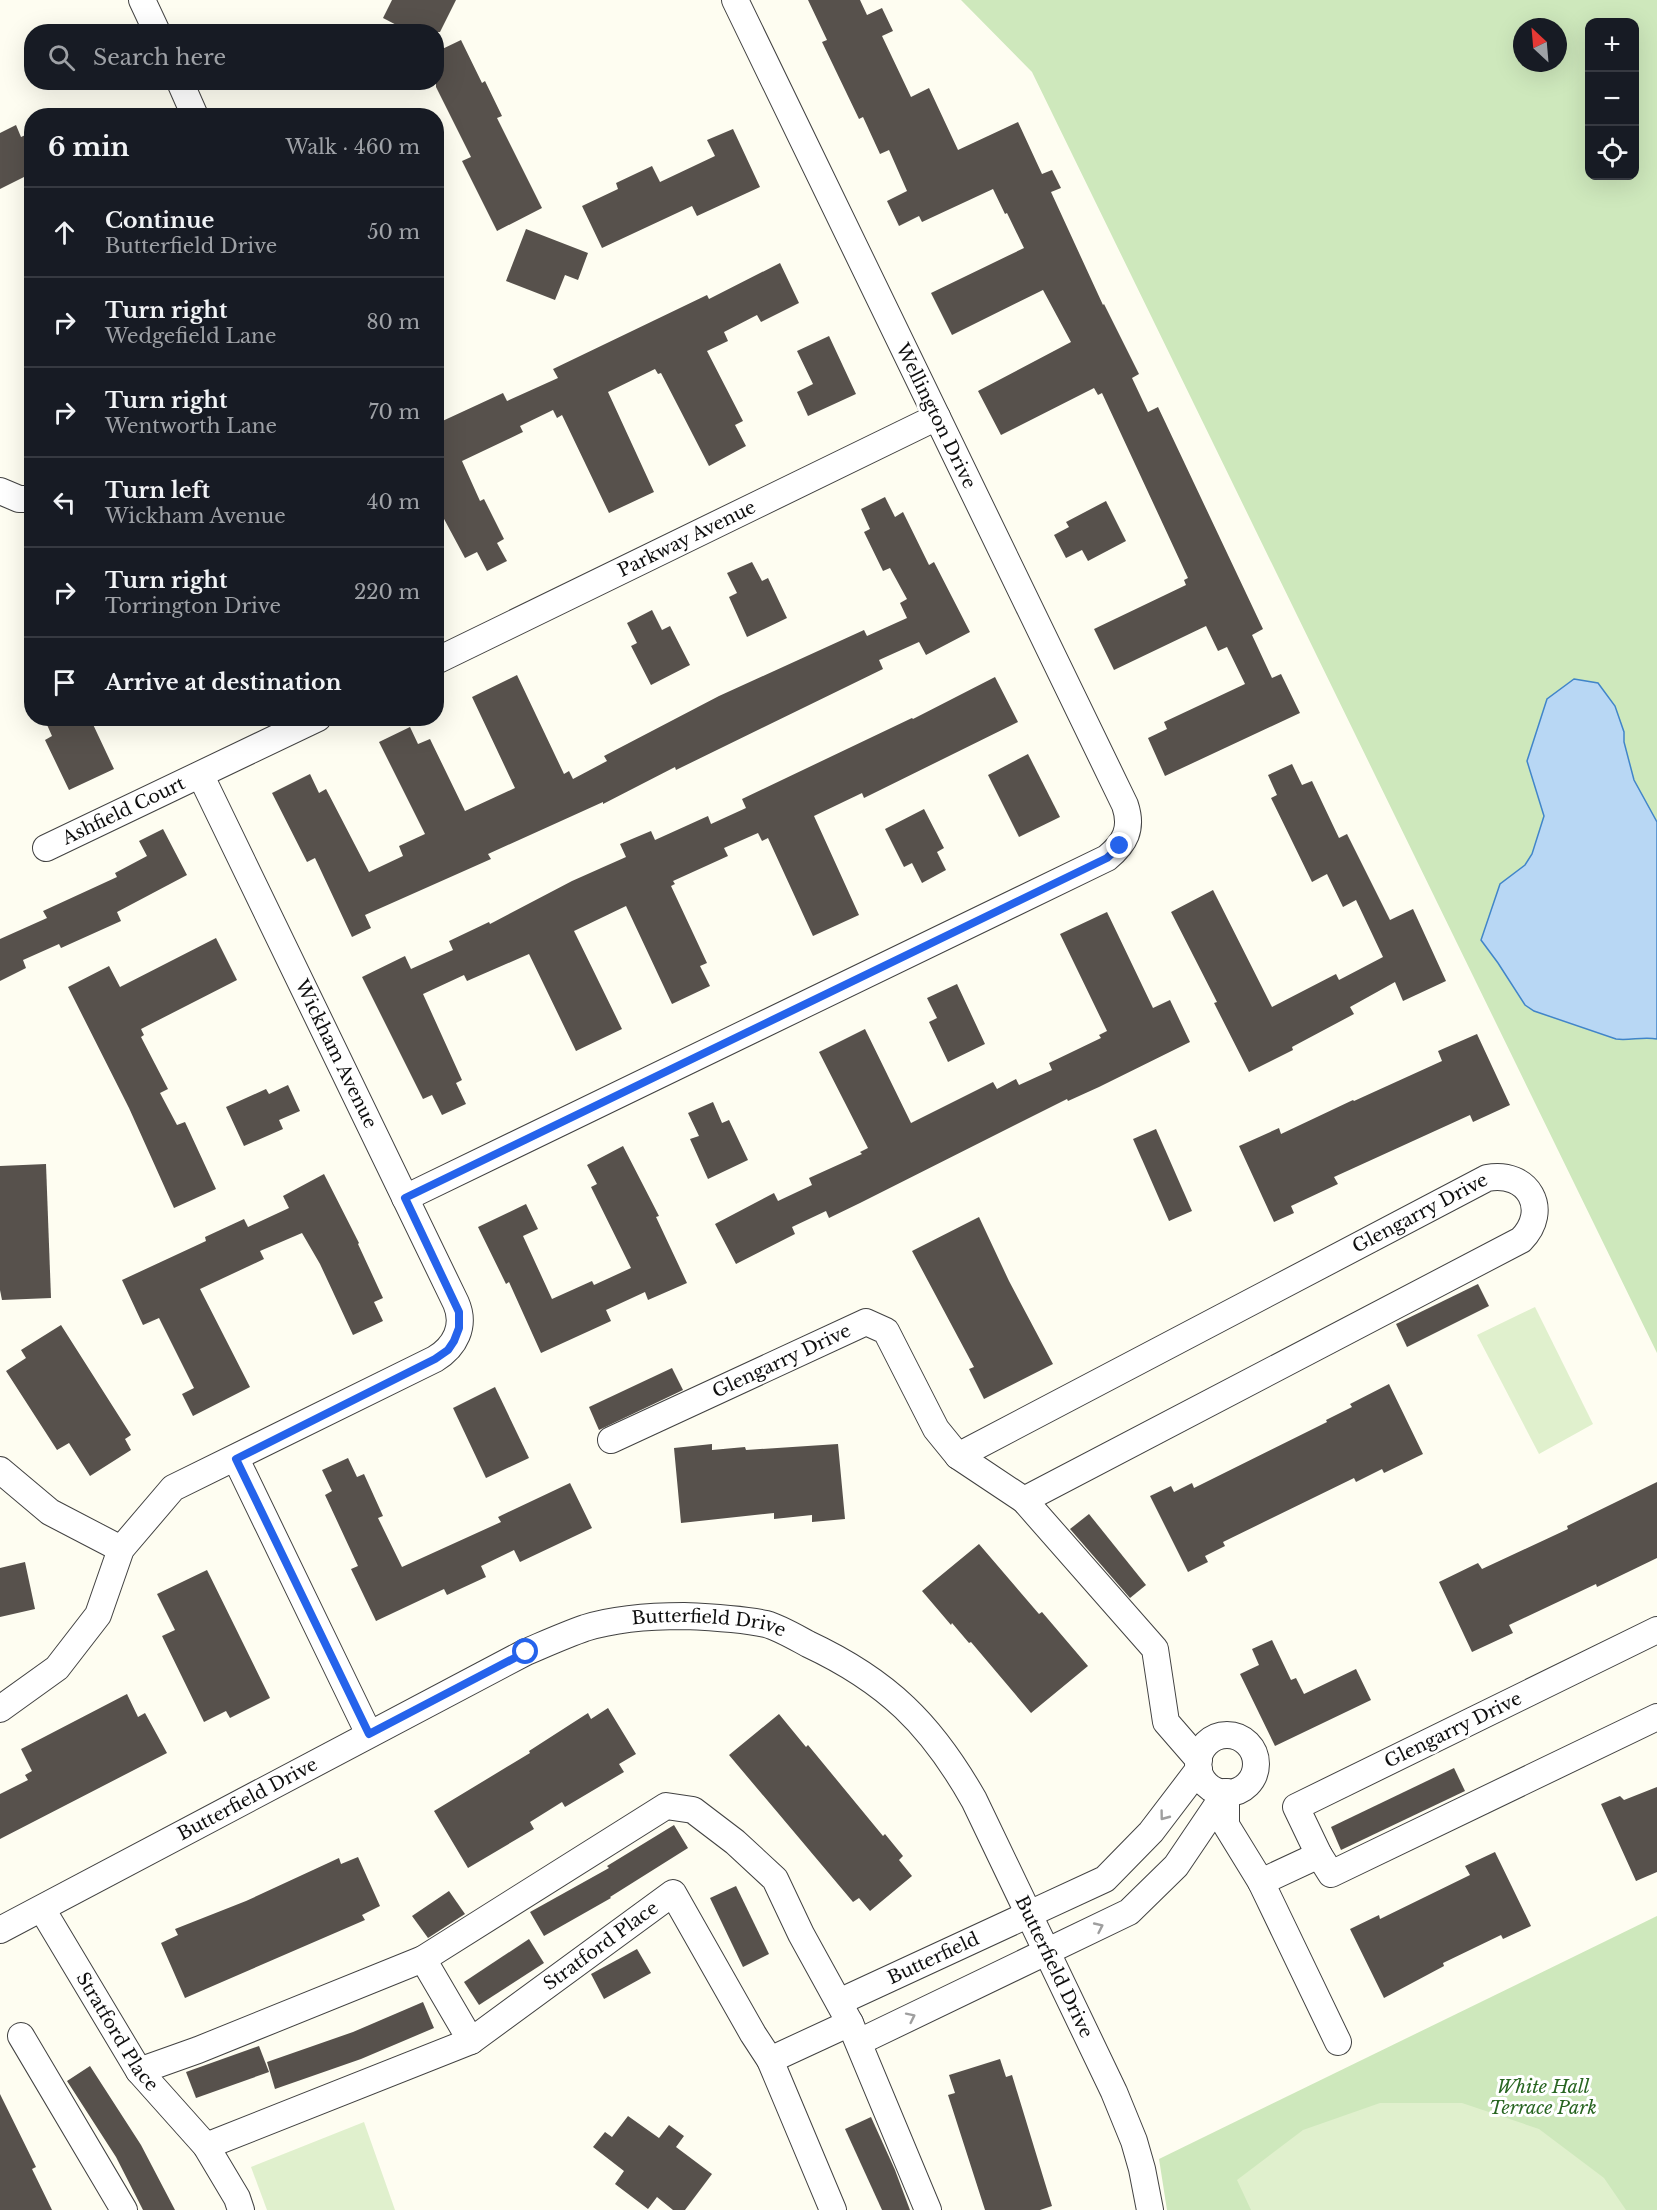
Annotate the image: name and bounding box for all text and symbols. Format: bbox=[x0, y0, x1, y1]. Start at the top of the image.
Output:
north arrow bbox=[1513, 18, 1567, 72]
map controls bbox=[1585, 18, 1639, 180]
button: + bbox=[1585, 18, 1639, 72]
search box bbox=[24, 24, 444, 90]
icon: search bbox=[45, 41, 78, 74]
text: Search here bbox=[93, 44, 226, 71]
button: − bbox=[1585, 72, 1639, 126]
button: locate bbox=[1585, 126, 1639, 180]
text: 6 min bbox=[48, 131, 129, 163]
text: Walk · 460 m bbox=[285, 135, 420, 159]
text: Continue bbox=[105, 207, 214, 234]
icon: ahead bbox=[48, 216, 81, 249]
text: 50 m bbox=[367, 220, 420, 244]
text: Butterfield Drive bbox=[105, 234, 277, 258]
text: Turn right bbox=[105, 297, 227, 324]
icon: right bbox=[48, 306, 81, 339]
text: 80 m bbox=[366, 310, 420, 334]
text: Wedgefield Lane bbox=[105, 324, 276, 348]
street label: Wellington Drive bbox=[891, 339, 981, 492]
text: Turn right bbox=[105, 387, 227, 414]
icon: right bbox=[48, 396, 81, 429]
text: 70 m bbox=[368, 400, 420, 424]
text: Wentworth Lane bbox=[105, 414, 277, 438]
text: Turn left bbox=[105, 477, 210, 504]
icon: left bbox=[48, 486, 81, 519]
text: 40 m bbox=[367, 490, 420, 514]
street label: Parkway Avenue bbox=[614, 496, 759, 582]
text: Wickham Avenue bbox=[105, 504, 286, 528]
text: Turn right bbox=[105, 567, 227, 594]
icon: right bbox=[48, 576, 81, 609]
text: 220 m bbox=[354, 580, 420, 604]
text: Torrington Drive bbox=[105, 594, 281, 618]
icon: arrive bbox=[48, 666, 81, 699]
text: Arrive at destination bbox=[105, 669, 342, 696]
street label: Ashfield Court bbox=[58, 772, 189, 850]
route end bbox=[1106, 832, 1132, 858]
street label: Wickham Avenue bbox=[290, 975, 382, 1132]
street label: Glengarry Drive bbox=[1349, 1169, 1492, 1258]
street label: Glengarry Drive bbox=[709, 1320, 854, 1403]
street label: Butterfield Drive bbox=[631, 1605, 789, 1642]
route start bbox=[512, 1638, 538, 1664]
street label: Glengarry Drive bbox=[1381, 1687, 1525, 1773]
street label: Butterfield Drive bbox=[174, 1753, 321, 1845]
one-way arrow bbox=[1160, 1809, 1171, 1820]
street label: Butterfield Drive bbox=[1011, 1892, 1097, 2042]
street label: Stratford Place bbox=[539, 1897, 662, 1995]
one-way arrow bbox=[1092, 1922, 1103, 1934]
street label: Butterfield bbox=[884, 1928, 983, 1989]
street label: Stratford Place bbox=[71, 1968, 163, 2096]
one-way arrow bbox=[905, 2012, 916, 2024]
park label: White Hall Terrace Park bbox=[1489, 2076, 1597, 2119]

